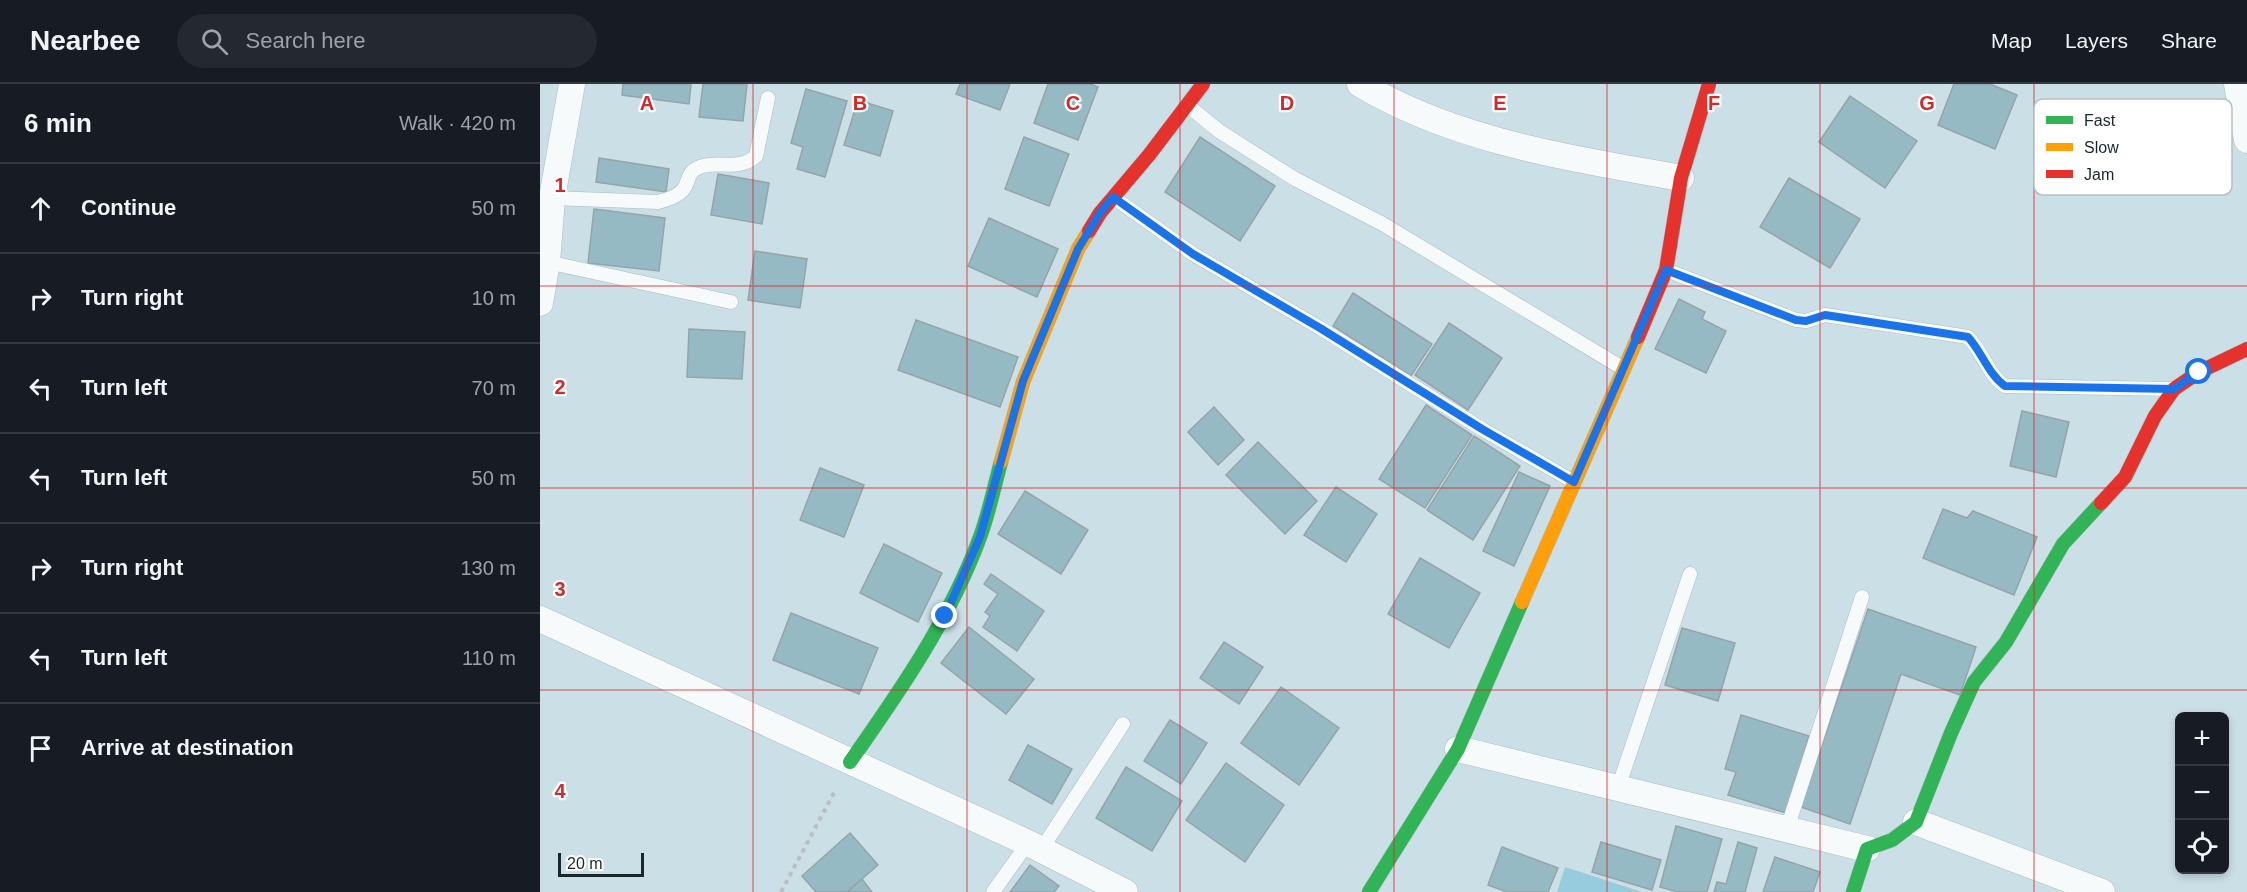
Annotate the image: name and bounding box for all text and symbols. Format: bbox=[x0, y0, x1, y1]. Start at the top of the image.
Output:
search box bbox=[177, 14, 597, 68]
text: Nearbee bbox=[30, 25, 141, 56]
icon: search bbox=[198, 25, 231, 58]
text: Search here bbox=[246, 28, 365, 53]
text: Map bbox=[1991, 29, 2032, 52]
text: Layers bbox=[2065, 29, 2128, 52]
text: Share bbox=[2161, 29, 2217, 52]
text: A bbox=[640, 92, 654, 114]
text: B bbox=[853, 92, 867, 114]
text: C bbox=[1066, 92, 1080, 114]
text: D bbox=[1280, 92, 1294, 114]
text: E bbox=[1493, 92, 1507, 114]
text: F bbox=[1708, 92, 1720, 114]
text: G bbox=[1919, 92, 1935, 114]
legend bbox=[2034, 99, 2232, 195]
text: 6 min bbox=[24, 108, 92, 138]
text: Walk · 420 m bbox=[399, 112, 516, 134]
text: Fast bbox=[2084, 112, 2116, 129]
text: Slow bbox=[2084, 139, 2119, 156]
text: Jam bbox=[2084, 166, 2114, 183]
text: 1 bbox=[554, 174, 566, 196]
icon: ahead bbox=[24, 192, 57, 225]
text: Continue bbox=[81, 195, 176, 220]
text: 50 m bbox=[472, 197, 516, 219]
icon: right bbox=[24, 282, 57, 315]
text: Turn right bbox=[81, 285, 183, 310]
text: 10 m bbox=[472, 287, 516, 309]
route start bbox=[2185, 358, 2211, 384]
icon: left bbox=[24, 372, 57, 405]
text: Turn left bbox=[81, 375, 167, 400]
text: 2 bbox=[554, 376, 566, 398]
text: 70 m bbox=[472, 377, 516, 399]
icon: left bbox=[24, 462, 57, 495]
text: Turn left bbox=[81, 465, 167, 490]
text: 50 m bbox=[472, 467, 516, 489]
icon: right bbox=[24, 552, 57, 585]
text: Turn right bbox=[81, 555, 183, 580]
text: 130 m bbox=[460, 557, 516, 579]
text: 3 bbox=[554, 578, 566, 600]
route end bbox=[931, 602, 957, 628]
icon: left bbox=[24, 642, 57, 675]
text: Turn left bbox=[81, 645, 167, 670]
text: 110 m bbox=[462, 647, 516, 669]
map controls bbox=[2175, 712, 2229, 874]
button: + bbox=[2175, 712, 2229, 766]
icon: arrive bbox=[24, 732, 57, 765]
text: Arrive at destination bbox=[81, 735, 294, 760]
button: − bbox=[2175, 766, 2229, 820]
text: 4 bbox=[554, 780, 566, 802]
button: locate bbox=[2175, 820, 2229, 874]
scale bar bbox=[558, 850, 644, 878]
text: 20 m bbox=[567, 855, 603, 872]

